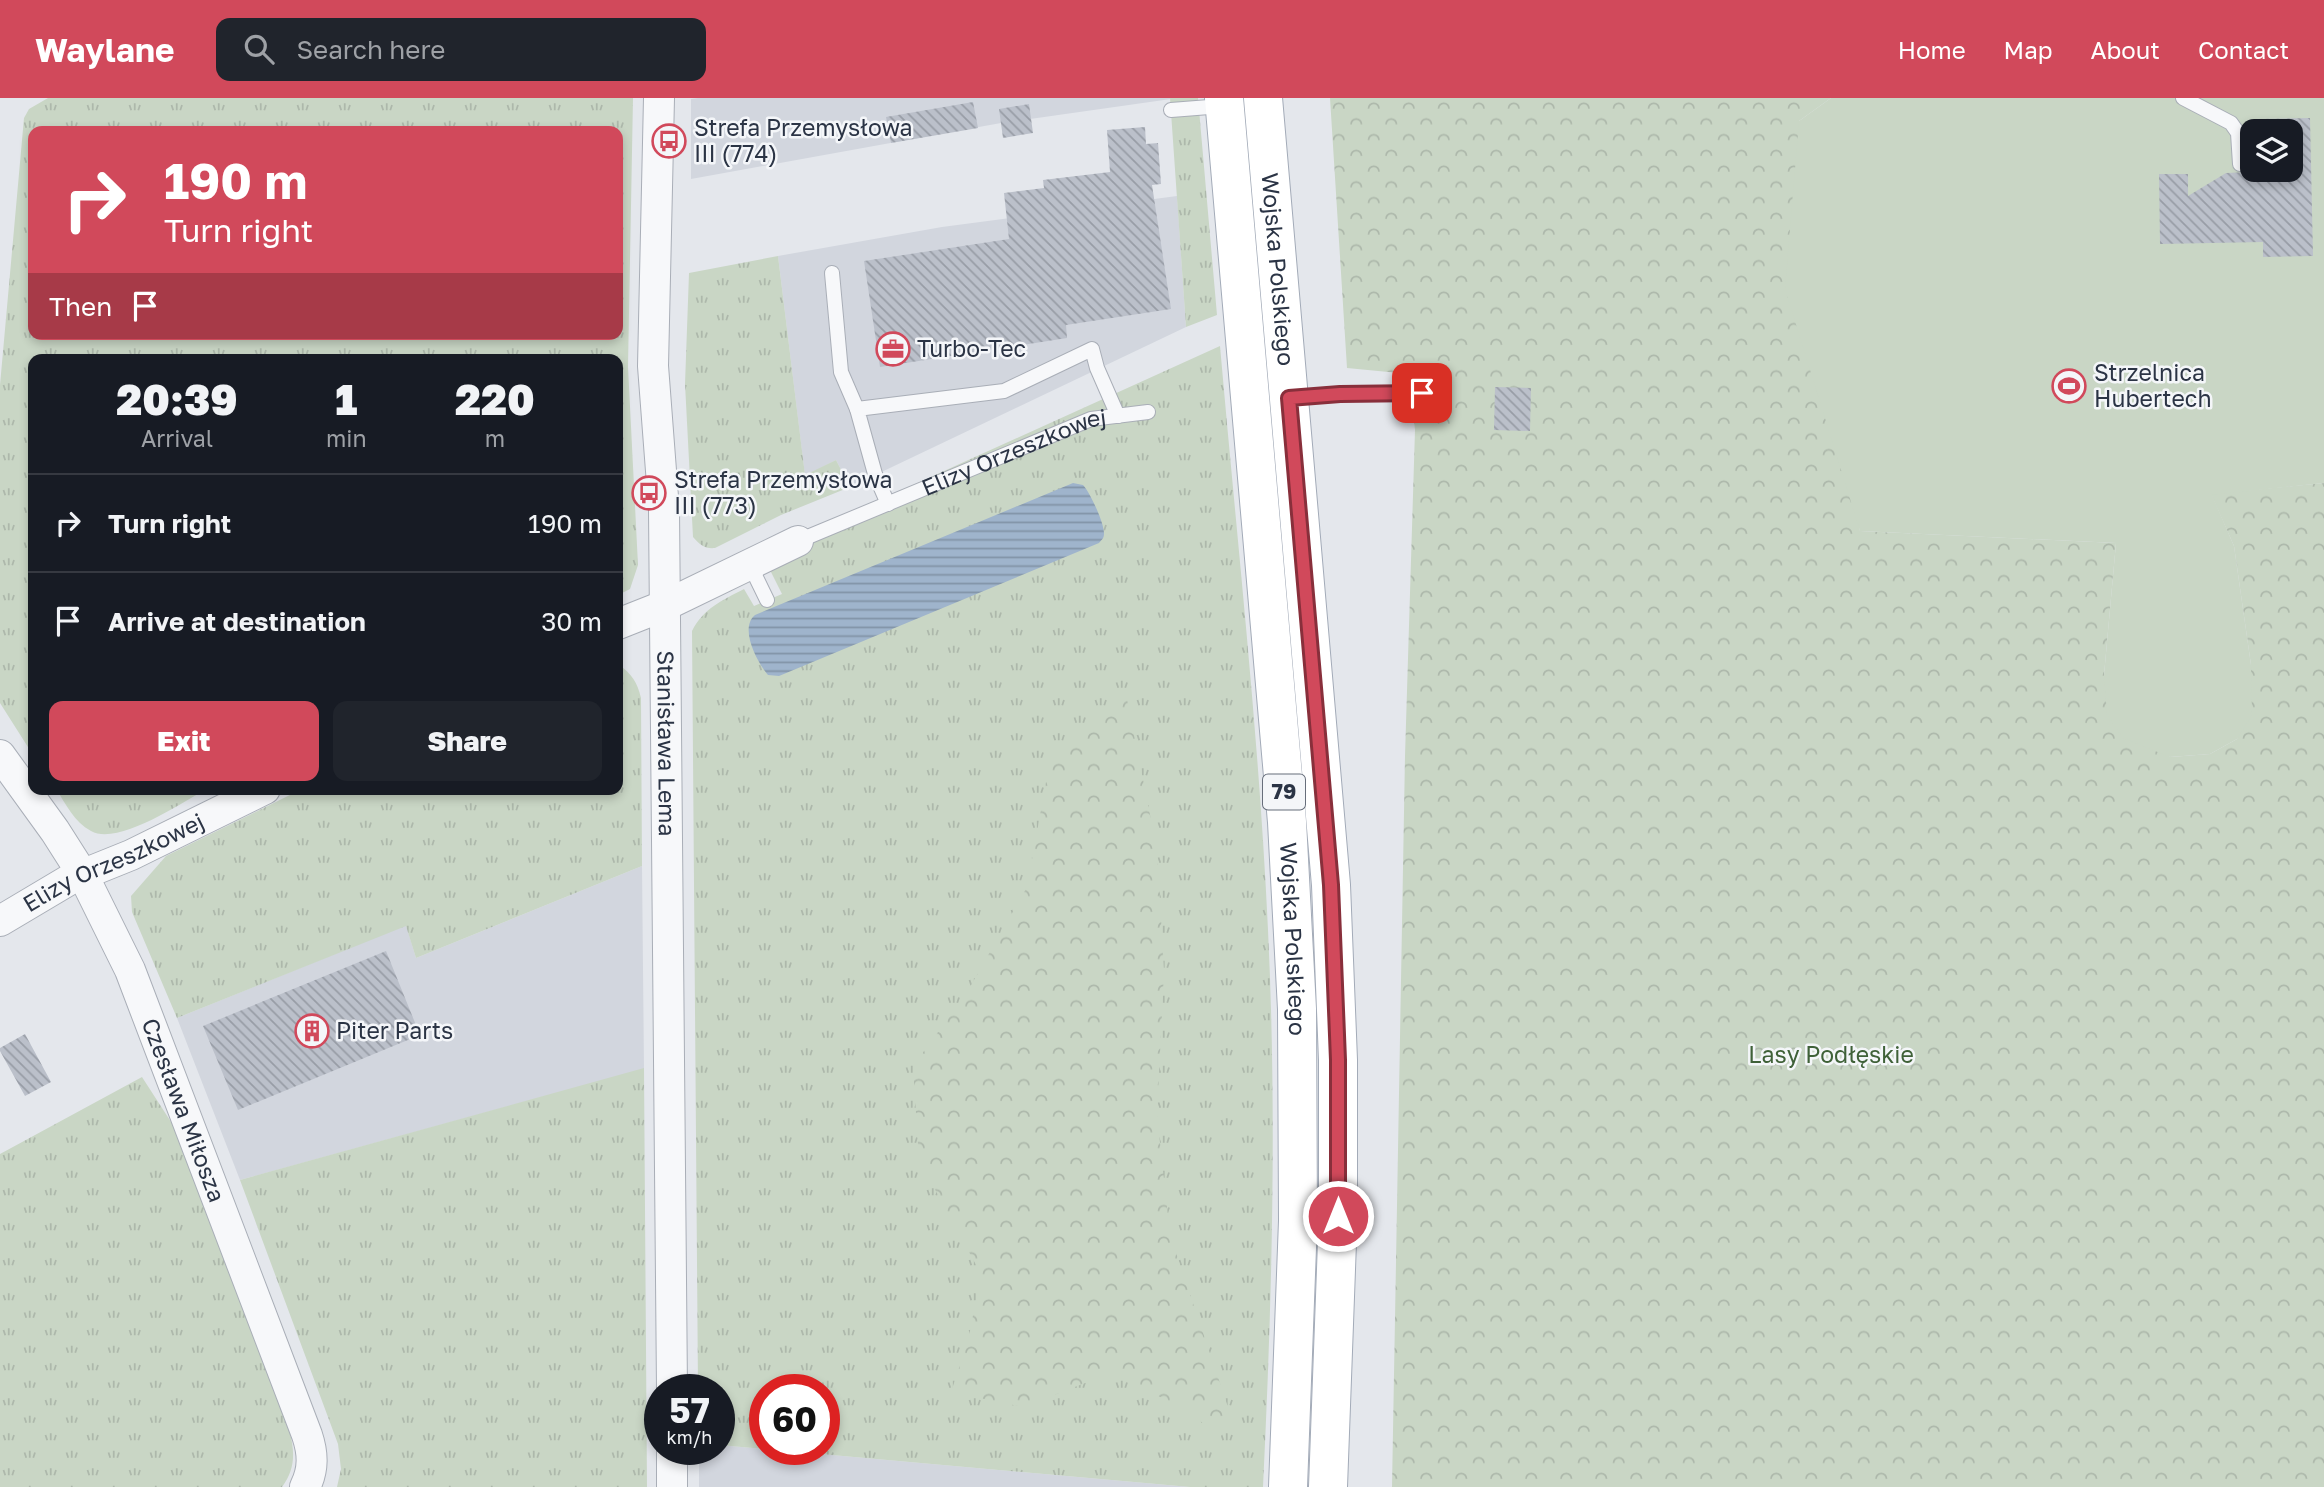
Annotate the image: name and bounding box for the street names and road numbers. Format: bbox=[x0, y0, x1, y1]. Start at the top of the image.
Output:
street label: Wojska Polskiego bbox=[1257, 172, 1301, 367]
street label: Elizy Orzeszkowej bbox=[917, 402, 1108, 501]
street label: Stanisława Lema bbox=[652, 650, 682, 837]
road number: 79 bbox=[1263, 774, 1305, 810]
street label: Elizy Orzeszkowej bbox=[17, 806, 208, 917]
street label: Wojska Polskiego bbox=[1275, 842, 1312, 1036]
street label: Czesława Miłosza bbox=[137, 1014, 232, 1206]

